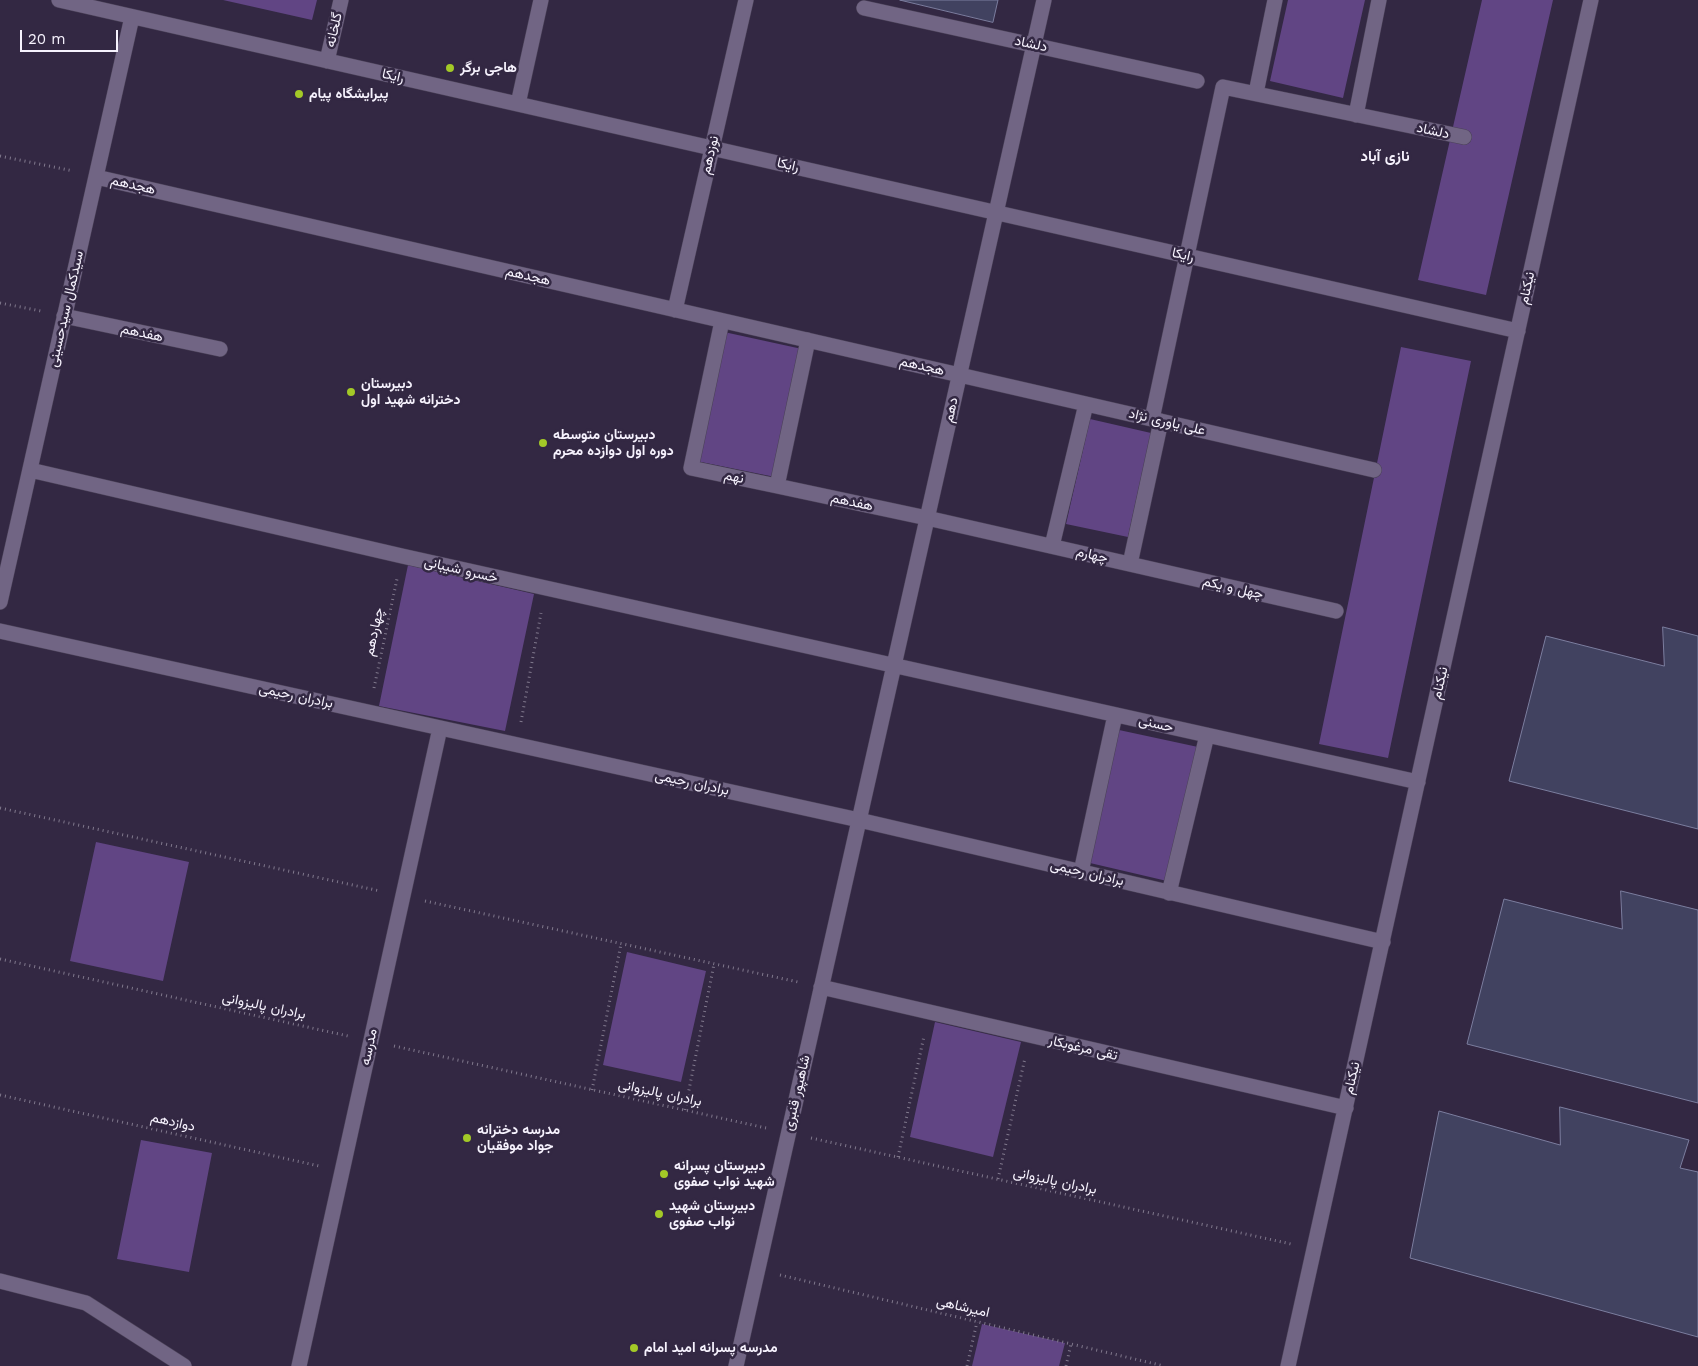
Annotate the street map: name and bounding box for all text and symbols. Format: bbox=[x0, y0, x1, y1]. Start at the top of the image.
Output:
street label: گلخانه bbox=[322, 11, 346, 49]
scale bar bbox=[22, 20, 120, 52]
text: 20 m bbox=[28, 30, 66, 48]
street label: دلشاد bbox=[1013, 32, 1049, 56]
place label: هاجی برگر bbox=[460, 60, 517, 76]
marker: هاجی برگر bbox=[444, 62, 456, 74]
street label: رایکا bbox=[380, 65, 406, 87]
place label: پیرایشگاه پیام bbox=[309, 86, 388, 102]
marker: پیرایشگاه پیام bbox=[293, 88, 305, 100]
street label: دلشاد bbox=[1415, 119, 1451, 143]
street label: نوزدهم bbox=[697, 134, 723, 176]
district label: نازی آباد bbox=[1360, 148, 1410, 166]
street label: رایکا bbox=[775, 154, 801, 176]
street label: هجدهم bbox=[109, 172, 157, 198]
street label: رایکا bbox=[1170, 244, 1196, 266]
street label: سیدکمال سیدحسینی bbox=[44, 249, 88, 369]
street label: هجدهم bbox=[504, 263, 552, 289]
street label: نیکنام bbox=[1515, 270, 1539, 306]
street label: هفدهم bbox=[119, 320, 165, 346]
street label: هجدهم bbox=[898, 353, 946, 379]
place label: دبيرستان دخترانه شهید اول bbox=[361, 376, 461, 408]
marker: دبيرستان دخترانه شهید اول bbox=[345, 386, 357, 398]
street label: دهم bbox=[940, 396, 962, 424]
street label: علی یاوری نژاد bbox=[1127, 405, 1207, 439]
place label: دبیرستان متوسطه دوره اول دوازده محرم bbox=[553, 427, 674, 460]
marker: دبیرستان متوسطه دوره اول دوازده محرم bbox=[537, 437, 549, 449]
street label: نهم bbox=[723, 467, 745, 487]
street label: هفدهم bbox=[829, 489, 875, 515]
street label: چهارم bbox=[1075, 543, 1109, 567]
street label: خسرو شیبانی bbox=[423, 553, 499, 587]
street label: چهل و یکم bbox=[1201, 573, 1265, 603]
street label: چهاردهم bbox=[361, 606, 387, 658]
street label: نیکنام bbox=[1428, 665, 1452, 701]
street label: برادران رحیمی bbox=[257, 680, 335, 712]
street label: حسنی bbox=[1137, 712, 1175, 736]
street label: برادران رحیمی bbox=[653, 767, 731, 799]
street label: برادران رحیمی bbox=[1048, 856, 1126, 890]
street label: برادران پالیزوانی bbox=[221, 989, 307, 1023]
street label: مدرسه bbox=[357, 1027, 381, 1067]
street label: تقی مرغوبکار bbox=[1047, 1032, 1119, 1064]
street label: شاهپور قنبری bbox=[780, 1053, 814, 1133]
street label: نیکنام bbox=[1340, 1060, 1364, 1096]
street label: برادران پالیزوانی bbox=[617, 1076, 703, 1110]
street label: دوازدهم bbox=[149, 1109, 197, 1135]
place label: مدرسه دخترانه جواد موفقیان bbox=[477, 1122, 560, 1154]
marker: مدرسه دخترانه جواد موفقیان bbox=[461, 1132, 473, 1144]
place label: دبیرستان پسرانه شهید نواب صفوی bbox=[674, 1158, 775, 1190]
street label: برادران پالیزوانی bbox=[1012, 1164, 1098, 1198]
marker: دبیرستان پسرانه شهید نواب صفوی bbox=[658, 1168, 670, 1180]
place label: دبیرستان شهید نواب صفوی bbox=[669, 1198, 755, 1230]
marker: دبیرستان شهید نواب صفوی bbox=[653, 1208, 665, 1220]
street label: امیرشاهی bbox=[935, 1293, 991, 1321]
place label: مدرسه پسرانه امید امام bbox=[644, 1340, 777, 1356]
marker: مدرسه پسرانه امید امام bbox=[628, 1342, 640, 1354]

